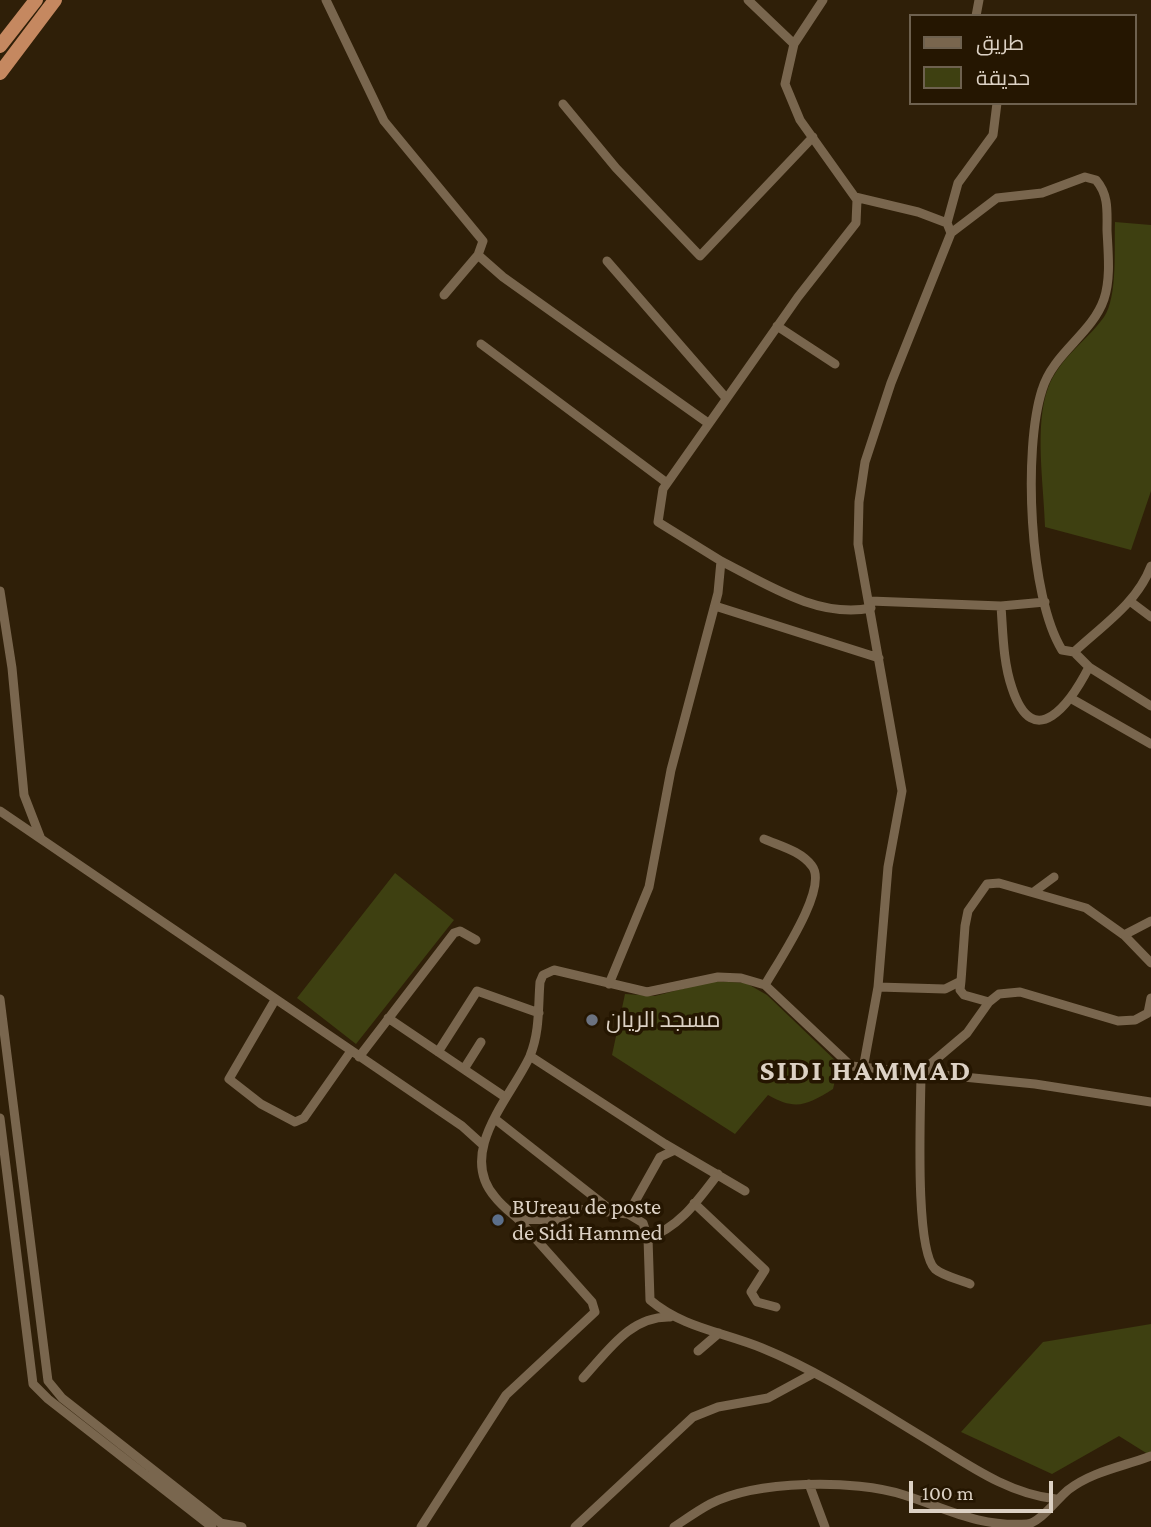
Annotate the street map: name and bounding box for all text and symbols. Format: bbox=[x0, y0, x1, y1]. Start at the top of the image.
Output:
legend bbox=[909, 14, 1137, 105]
text: طريق bbox=[976, 31, 1024, 55]
text: حديقة bbox=[976, 66, 1030, 90]
place label: مسجد الريان bbox=[606, 1006, 721, 1034]
marker: مسجد الريان bbox=[584, 1012, 600, 1028]
district label: SIDI HAMMAD bbox=[761, 1053, 971, 1089]
place label: BUreau de poste de Sidi Hammed bbox=[512, 1193, 663, 1247]
marker: BUreau de poste de Sidi Hammed bbox=[490, 1212, 506, 1228]
scale bar bbox=[913, 1468, 1056, 1512]
text: 100 m bbox=[922, 1481, 974, 1505]

